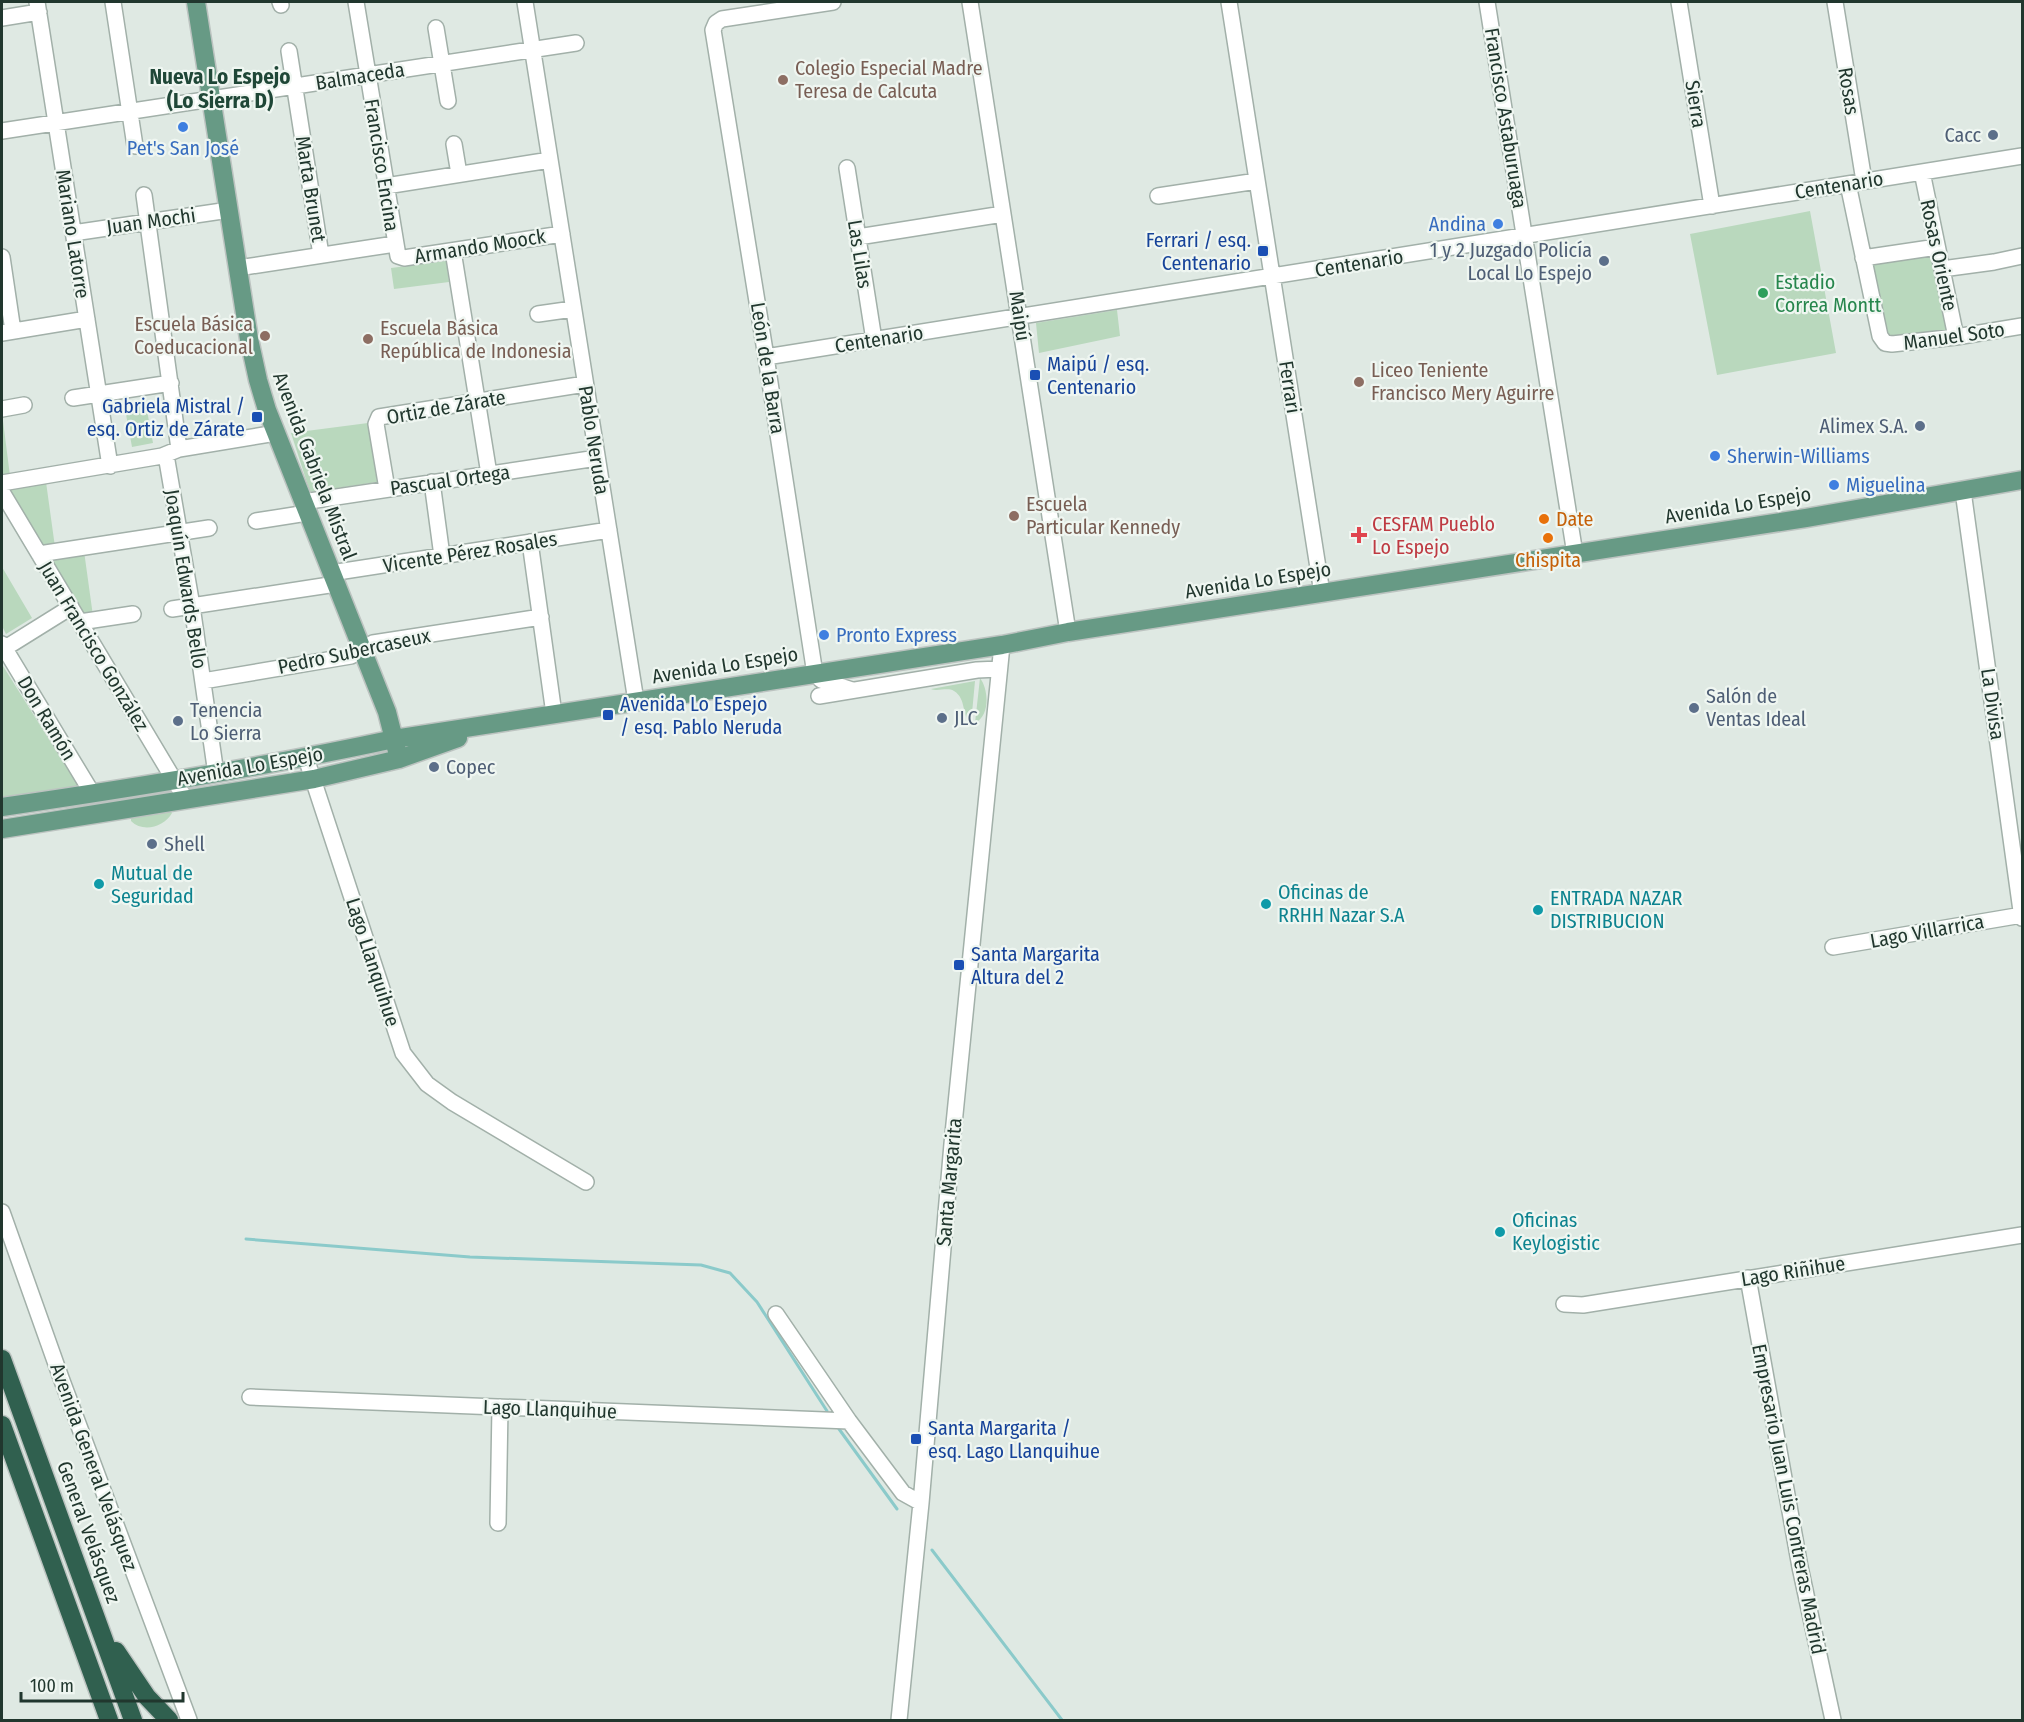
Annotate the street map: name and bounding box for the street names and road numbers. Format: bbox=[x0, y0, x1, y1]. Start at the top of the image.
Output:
street label: Francisco Astaburuaga bbox=[1480, 26, 1532, 210]
street label: Balmaceda bbox=[314, 57, 406, 95]
street label: Rosas bbox=[1833, 66, 1865, 116]
street label: Sierra bbox=[1680, 78, 1712, 130]
street label: Francisco Encina bbox=[360, 97, 404, 233]
street label: Marta Brunet bbox=[291, 134, 331, 244]
street label: Centenario bbox=[1793, 166, 1885, 204]
street label: Mariano Latorre bbox=[51, 168, 95, 300]
street label: Rosas Oriente bbox=[1915, 197, 1963, 313]
street label: Juan Mochi bbox=[105, 203, 197, 239]
street label: Las Lilas bbox=[843, 218, 877, 290]
street label: Armando Moock bbox=[413, 224, 548, 268]
street label: Centenario bbox=[1313, 244, 1405, 282]
street label: Maipú bbox=[1004, 289, 1036, 343]
street label: León de la Barra bbox=[746, 300, 790, 436]
street label: Manuel Soto bbox=[1902, 317, 2006, 355]
street label: Centenario bbox=[833, 320, 925, 358]
street label: Ferrari bbox=[1274, 359, 1306, 415]
street label: Avenida Gabriela Mistral bbox=[268, 369, 362, 563]
street label: Pablo Neruda bbox=[574, 384, 614, 496]
street label: Ortiz de Zárate bbox=[385, 385, 507, 429]
street label: Pascual Ortega bbox=[389, 460, 511, 500]
street label: Avenida Lo Espejo bbox=[1663, 482, 1813, 528]
street label: Joaquín Edwards Bello bbox=[160, 487, 212, 671]
street label: Vicente Pérez Rosales bbox=[381, 526, 559, 578]
street label: Juan Francisco González bbox=[34, 557, 154, 735]
street label: Avenida Lo Espejo bbox=[1183, 557, 1333, 603]
street label: Pedro Subercaseux bbox=[276, 623, 433, 679]
street label: Avenida Lo Espejo bbox=[650, 642, 800, 688]
street label: La Divisa bbox=[1976, 667, 2010, 741]
street label: Don Ramón bbox=[12, 671, 82, 765]
street label: Avenida Lo Espejo bbox=[175, 741, 325, 791]
street label: Lago Llanquihue bbox=[341, 895, 405, 1029]
street label: Lago Villarrica bbox=[1868, 909, 1986, 953]
street label: Santa Margarita bbox=[931, 1117, 967, 1247]
street label: Lago Riñihue bbox=[1739, 1251, 1847, 1291]
street label: Empresario Juan Luis Contreras Madrid bbox=[1747, 1342, 1831, 1656]
street label: Avenida General Velásquez bbox=[45, 1360, 143, 1574]
street label: Lago Llanquihue bbox=[483, 1395, 617, 1423]
street label: General Velásquez bbox=[52, 1458, 126, 1606]

